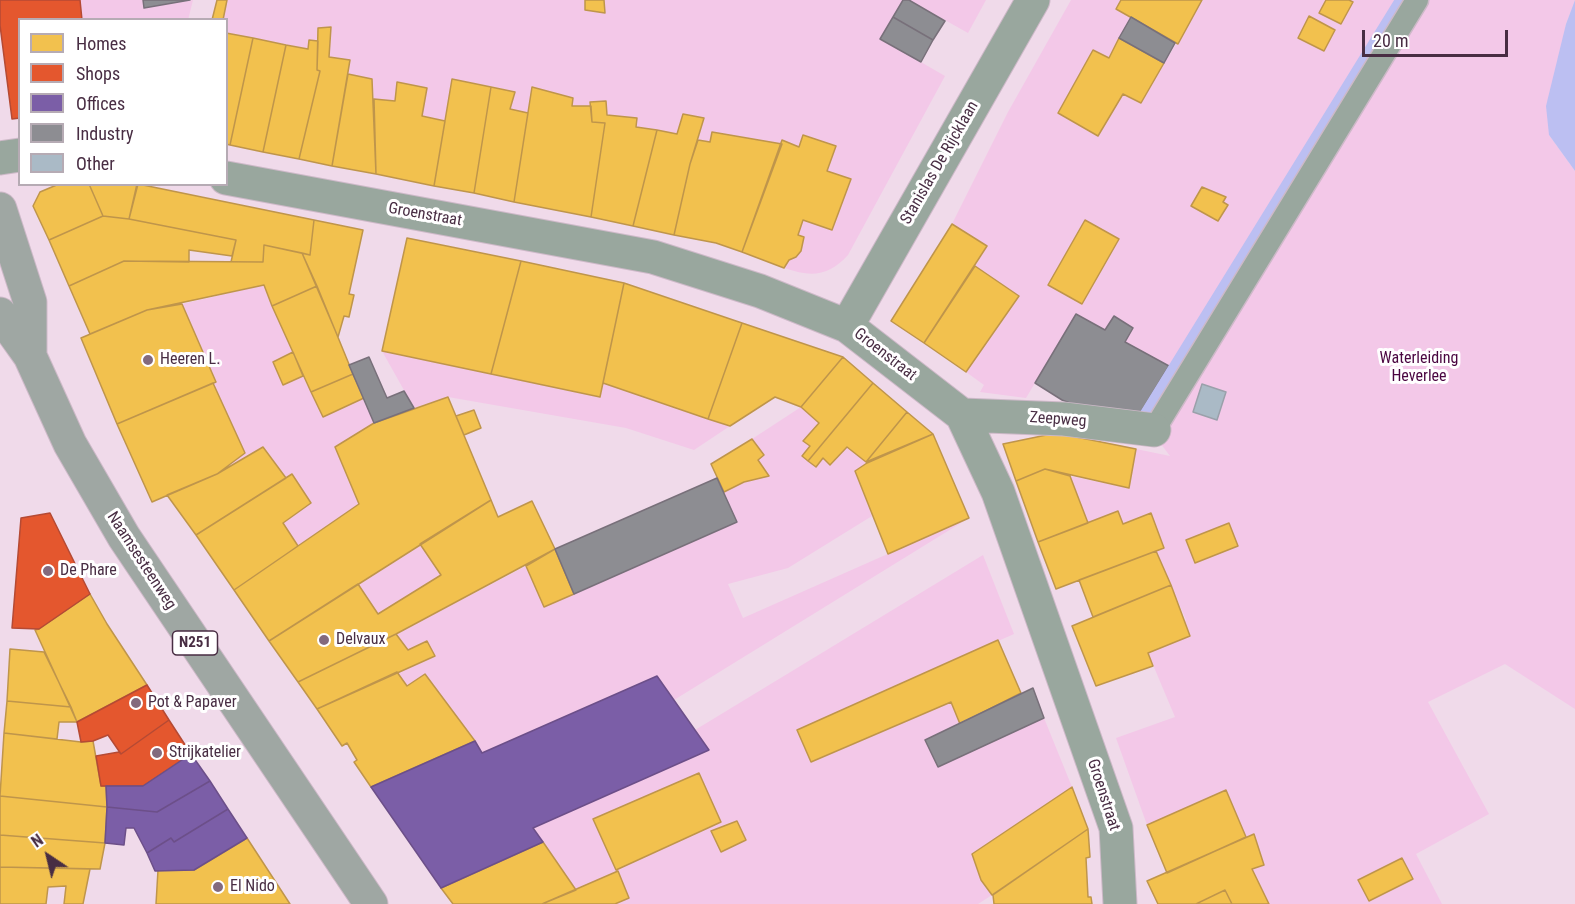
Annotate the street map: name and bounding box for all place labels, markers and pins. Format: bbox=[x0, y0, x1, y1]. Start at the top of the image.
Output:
place label: Heeren L. bbox=[160, 350, 220, 370]
marker: Heeren L. bbox=[141, 353, 155, 367]
place label: De Phare bbox=[60, 561, 117, 581]
marker: De Phare bbox=[41, 564, 55, 578]
place label: Delvaux bbox=[336, 630, 385, 650]
marker: Delvaux bbox=[317, 633, 331, 647]
place label: Pot & Papaver bbox=[148, 693, 237, 713]
marker: Pot & Papaver bbox=[129, 696, 143, 710]
place label: Strijkatelier bbox=[169, 743, 241, 763]
marker: Strijkatelier bbox=[150, 746, 164, 760]
place label: El Nido bbox=[230, 877, 275, 897]
marker: El Nido bbox=[211, 880, 225, 894]

